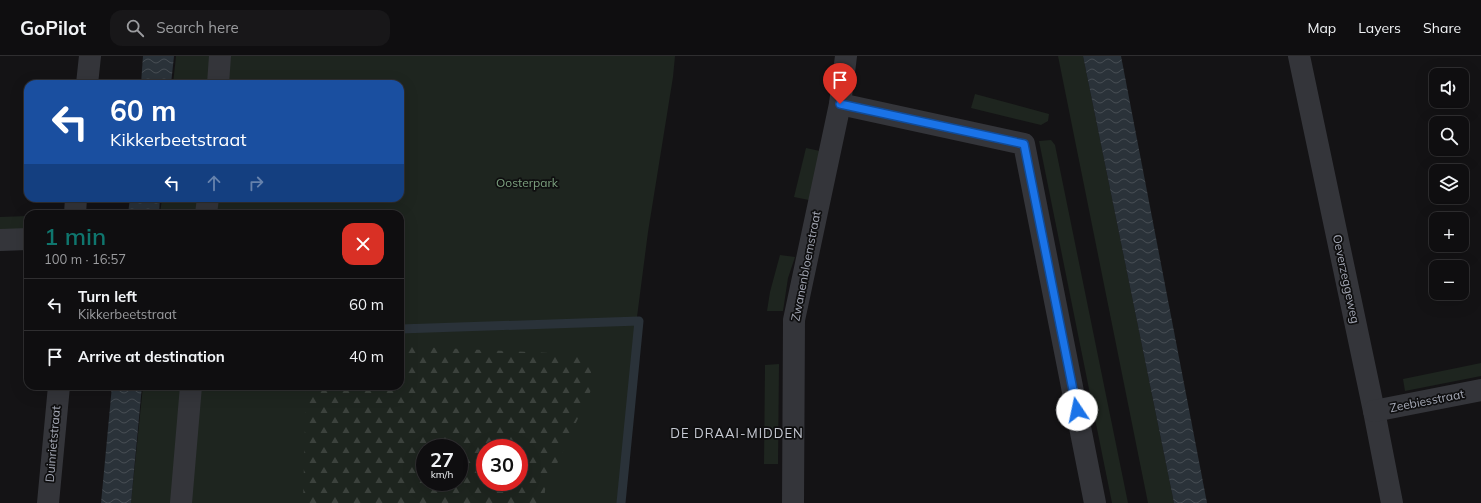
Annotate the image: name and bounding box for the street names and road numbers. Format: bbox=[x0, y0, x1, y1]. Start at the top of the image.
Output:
street label: Zwanenbloemstraat bbox=[787, 210, 824, 322]
street label: Oeverzeggeweg bbox=[1330, 233, 1363, 325]
street label: Zeebiesstraat bbox=[1388, 386, 1465, 415]
street label: Duinrietstraat bbox=[42, 405, 63, 483]

